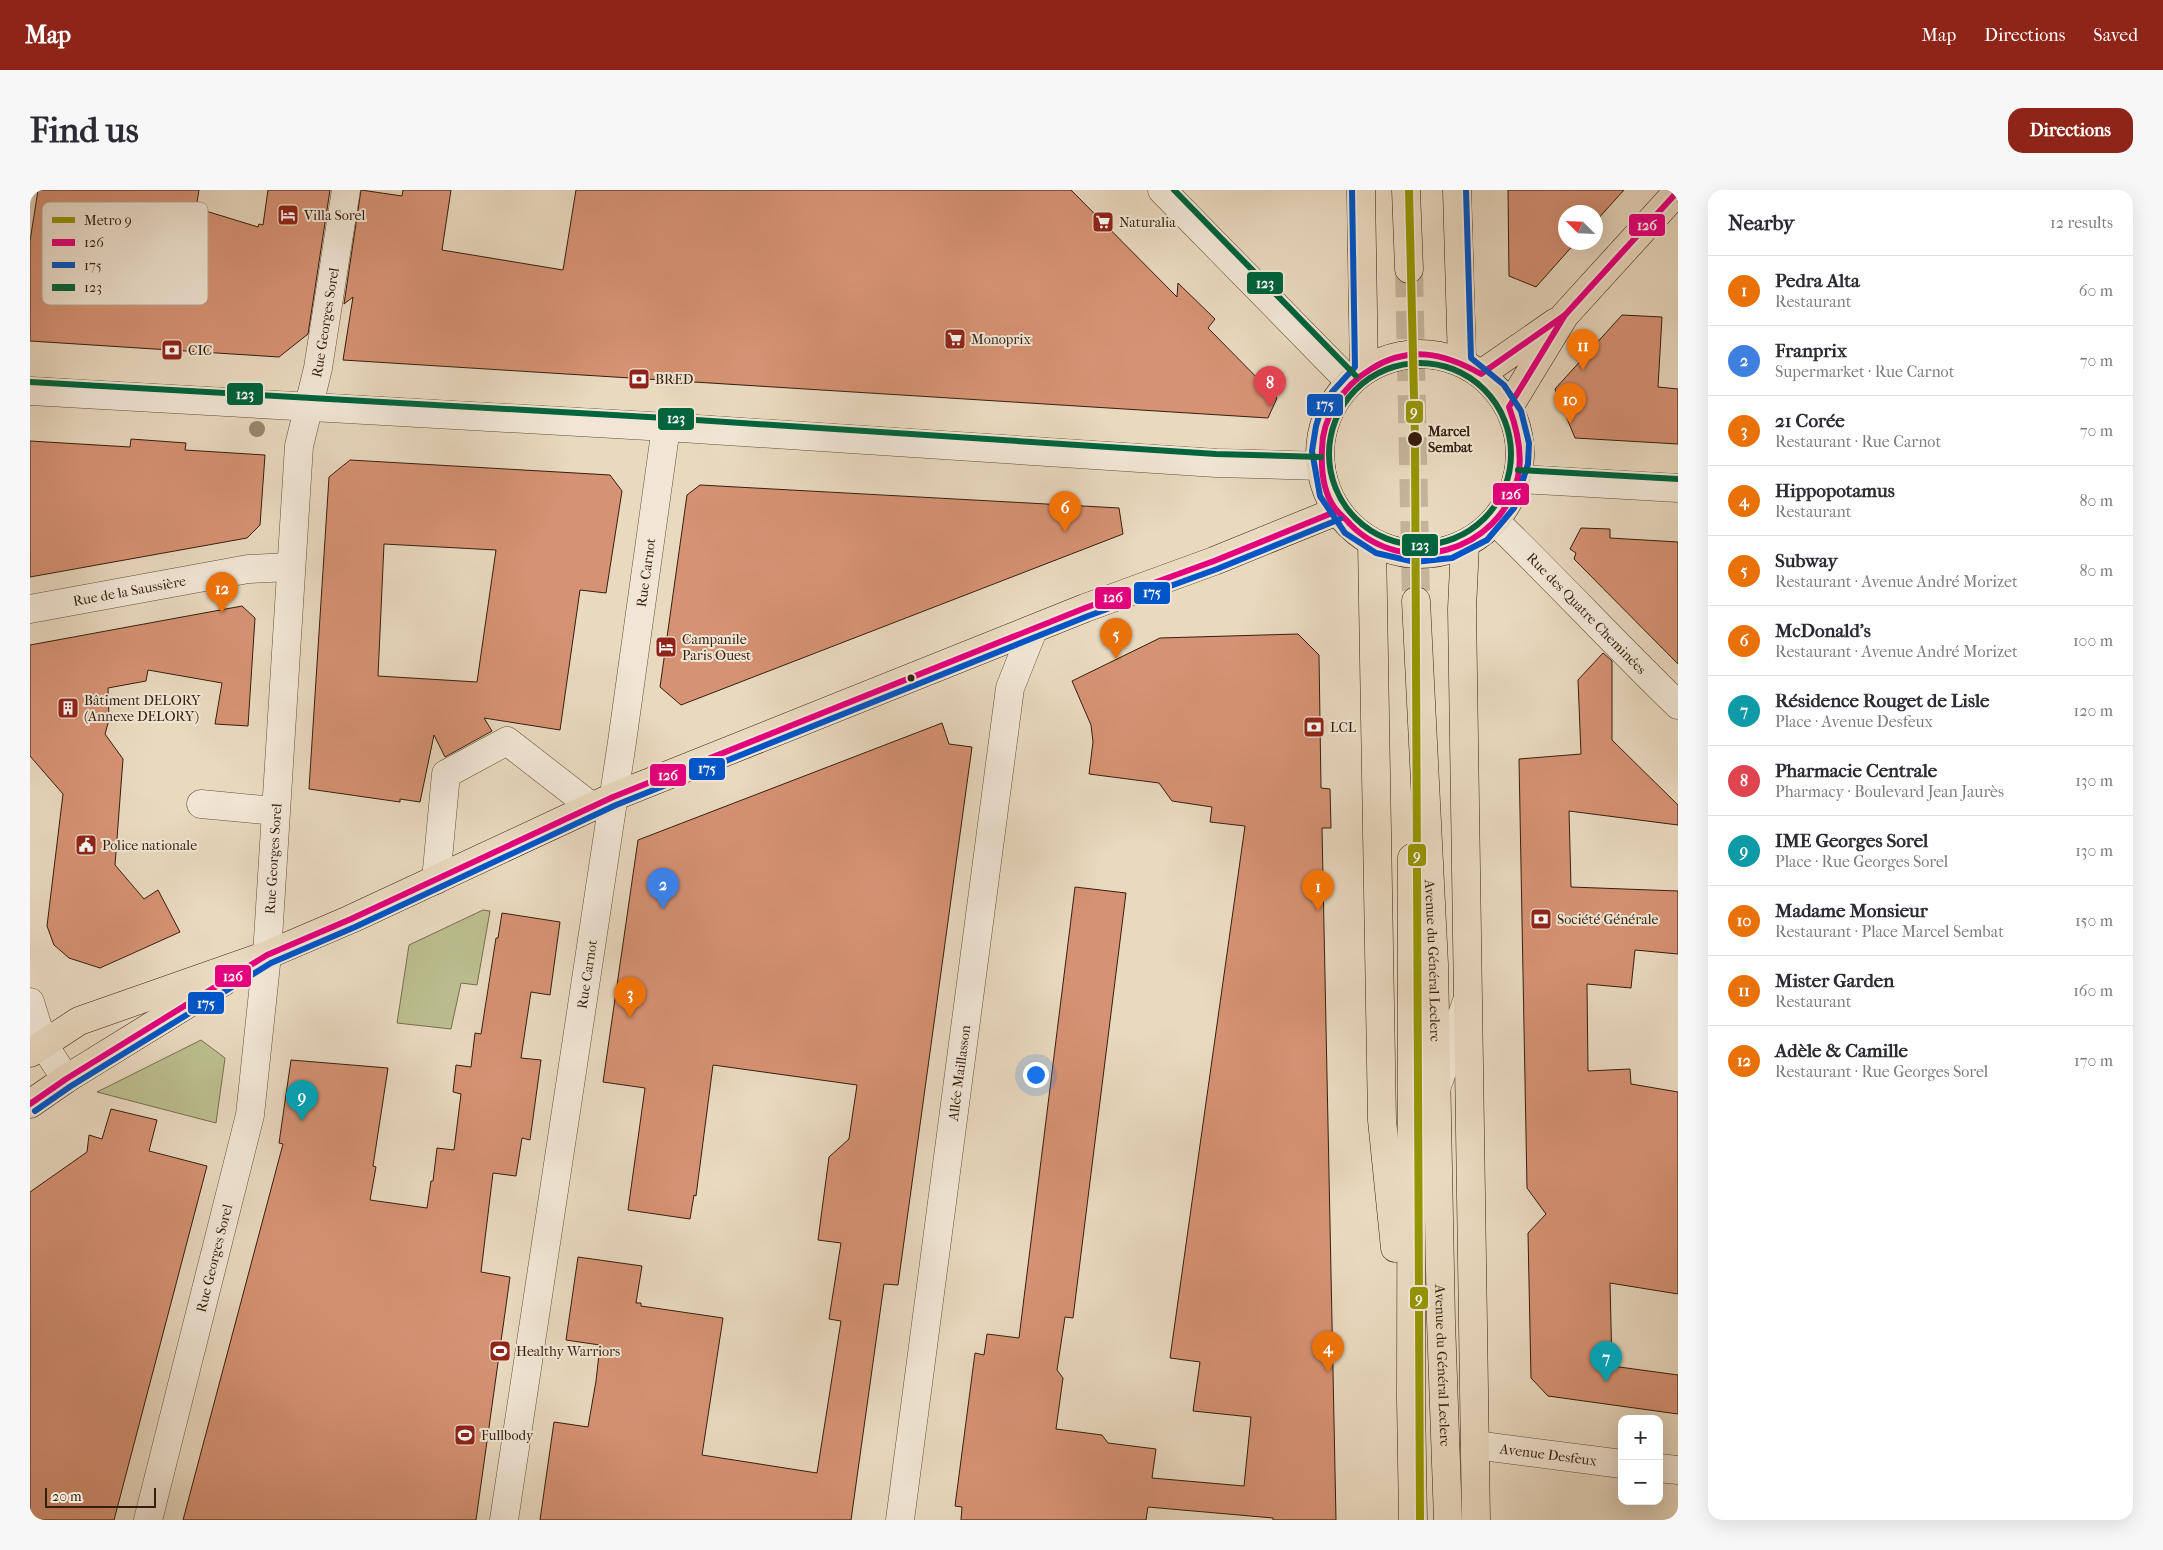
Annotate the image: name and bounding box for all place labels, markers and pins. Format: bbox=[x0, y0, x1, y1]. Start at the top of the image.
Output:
hotel icon: Villa Sorel bbox=[276, 203, 300, 227]
place label: Villa Sorel bbox=[303, 207, 365, 224]
supermarket icon: Naturalia bbox=[1091, 210, 1115, 234]
place label: Naturalia bbox=[1119, 214, 1176, 231]
supermarket icon: Monoprix bbox=[943, 327, 967, 351]
pin: 11 bbox=[1567, 329, 1599, 370]
place label: Monoprix bbox=[971, 331, 1031, 348]
bank icon: CIC bbox=[160, 338, 184, 362]
place label: CIC bbox=[188, 342, 212, 359]
pin: 8 bbox=[1254, 366, 1286, 407]
bank icon: BRED bbox=[627, 367, 651, 391]
place label: BRED bbox=[655, 371, 694, 388]
pin: 10 bbox=[1554, 383, 1586, 424]
place label: Marcel Sembat bbox=[1427, 423, 1474, 456]
marker: Marcel Sembat bbox=[1406, 430, 1424, 448]
pin: 6 bbox=[1049, 491, 1081, 532]
pin: 12 bbox=[206, 572, 238, 613]
pin: 5 bbox=[1100, 618, 1132, 659]
place label: Campanile Paris Ouest bbox=[682, 631, 751, 664]
hotel icon: Campanile Paris Ouest bbox=[654, 635, 678, 659]
unlabelled marker bbox=[906, 673, 916, 683]
place label: Bâtiment DELORY (Annexe DELORY) bbox=[84, 692, 201, 725]
building icon: Bâtiment DELORY (Annexe DELORY) bbox=[56, 696, 80, 720]
bank icon: LCL bbox=[1302, 715, 1326, 739]
place label: LCL bbox=[1330, 719, 1357, 736]
public building icon: Police nationale bbox=[74, 833, 98, 857]
place label: Police nationale bbox=[102, 837, 197, 854]
pin: 2 bbox=[647, 868, 679, 909]
pin: 1 bbox=[1302, 870, 1334, 911]
bank icon: Société Générale bbox=[1529, 907, 1553, 931]
place label: Société Générale bbox=[1557, 911, 1658, 928]
pin: 3 bbox=[614, 977, 646, 1018]
pin: 9 bbox=[286, 1080, 318, 1121]
pin: 4 bbox=[1312, 1331, 1344, 1372]
sports icon: Healthy Warriors bbox=[488, 1339, 512, 1363]
pin: 7 bbox=[1590, 1341, 1622, 1382]
place label: Healthy Warriors bbox=[516, 1343, 620, 1360]
sports icon: Fullbody bbox=[453, 1423, 477, 1447]
place label: Fullbody bbox=[481, 1427, 534, 1444]

